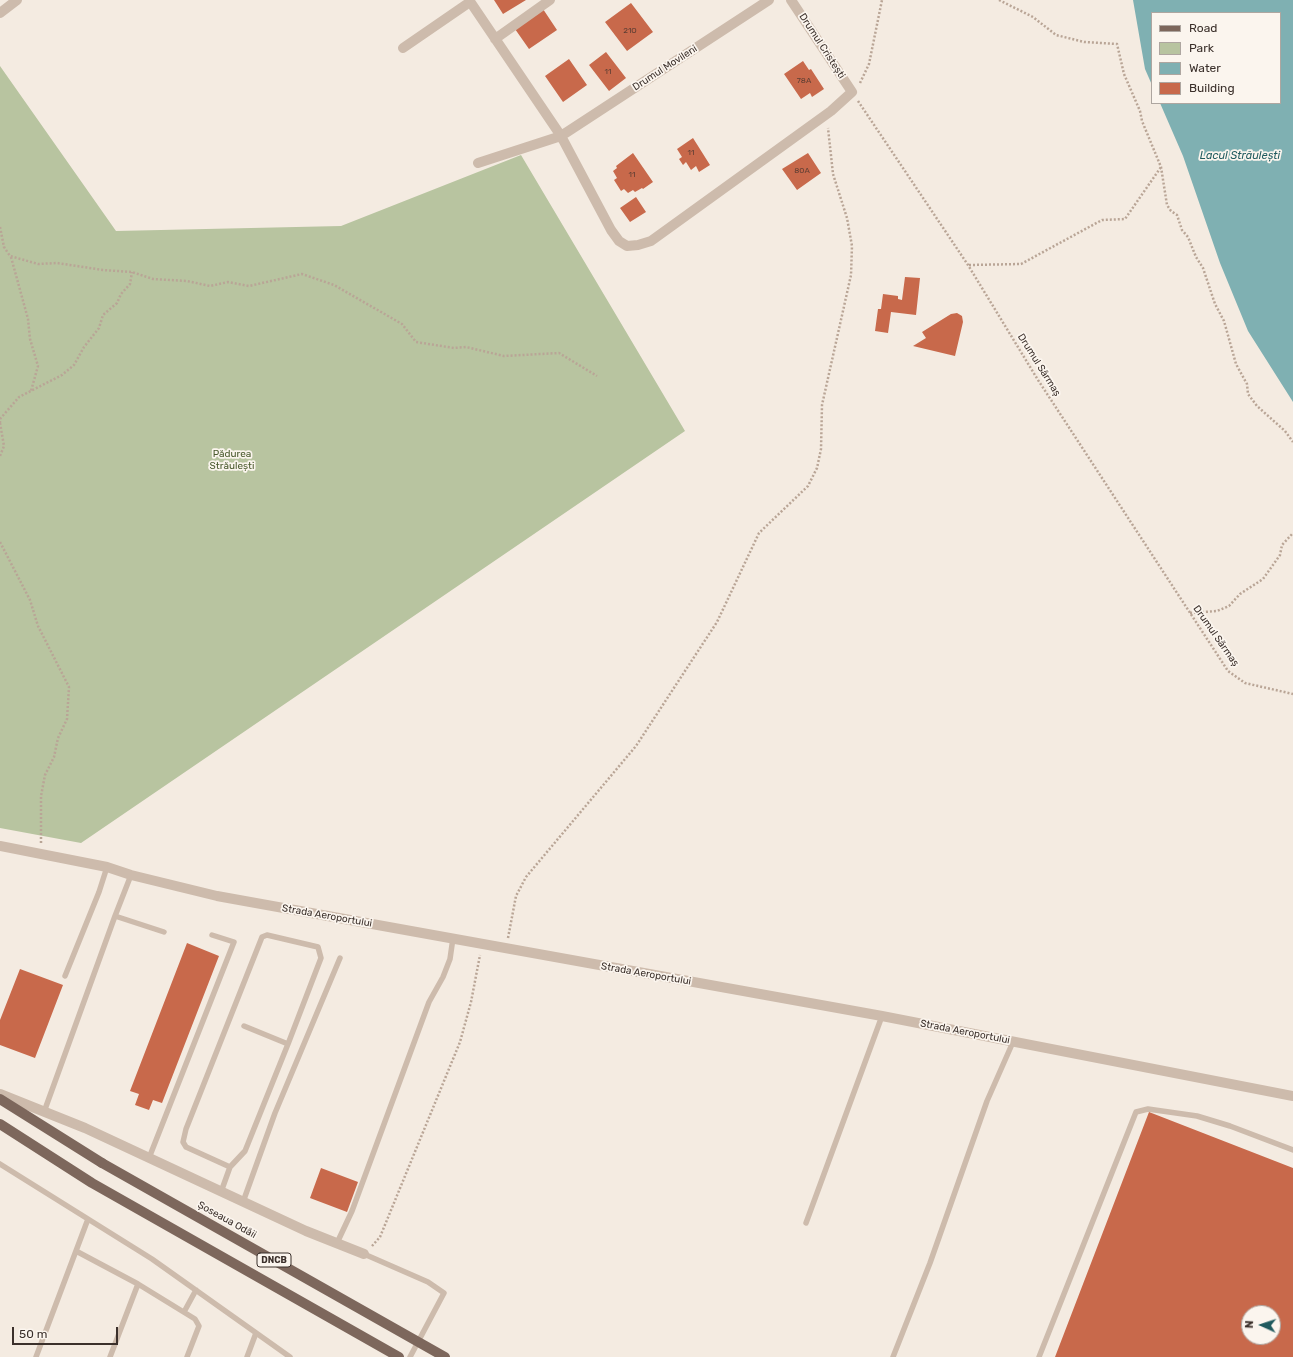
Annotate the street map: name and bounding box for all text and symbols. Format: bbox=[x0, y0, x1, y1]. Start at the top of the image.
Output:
street label: Drumul Cristești bbox=[796, 11, 848, 81]
legend bbox=[1151, 12, 1281, 104]
text: Road bbox=[1189, 21, 1217, 35]
house number: 21O bbox=[623, 26, 637, 36]
text: Park bbox=[1189, 41, 1214, 55]
street label: Drumul Movileni bbox=[631, 43, 699, 93]
text: Water bbox=[1189, 61, 1221, 75]
house number: 11 bbox=[605, 67, 611, 77]
house number: 78A bbox=[797, 76, 811, 86]
text: Building bbox=[1189, 81, 1235, 95]
house number: 11 bbox=[688, 148, 694, 158]
water label: Lacul Străulești bbox=[1200, 149, 1280, 163]
house number: 80A bbox=[794, 166, 810, 176]
house number: 11 bbox=[629, 170, 635, 180]
street label: Drumul Sărmaș bbox=[1015, 331, 1063, 399]
park label: Pădurea Străulești bbox=[210, 448, 254, 472]
street label: Drumul Sărmaș bbox=[1191, 603, 1241, 669]
street label: Strada Aeroportului bbox=[281, 902, 373, 930]
street label: Strada Aeroportului bbox=[600, 960, 692, 988]
street label: Strada Aeroportului bbox=[919, 1017, 1011, 1047]
street label: Șoseaua Odăii bbox=[196, 1199, 258, 1241]
road number: DNCB bbox=[257, 1253, 291, 1267]
north arrow bbox=[1241, 1305, 1281, 1345]
scale bar bbox=[14, 1319, 120, 1345]
text: N bbox=[1243, 1320, 1256, 1329]
text: 50 m bbox=[19, 1327, 47, 1341]

